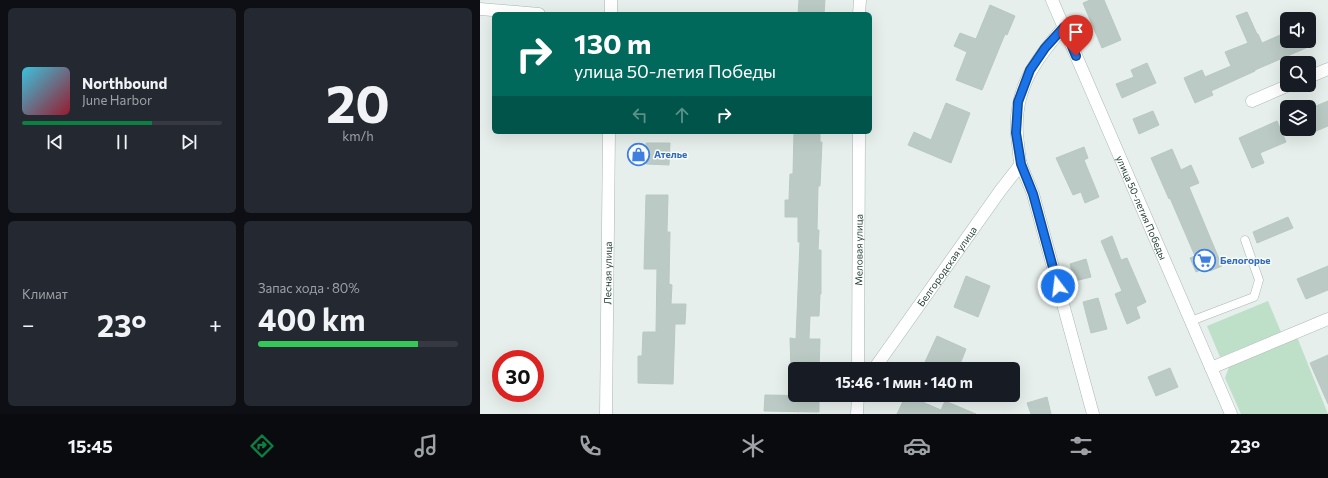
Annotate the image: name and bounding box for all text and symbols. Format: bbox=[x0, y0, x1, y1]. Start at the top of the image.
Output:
map controls bbox=[1280, 12, 1316, 136]
button: sound bbox=[1280, 12, 1316, 48]
pin bbox=[1059, 15, 1093, 56]
icon: arrive bbox=[1065, 21, 1087, 43]
text: 130 m bbox=[574, 26, 651, 60]
icon: right bbox=[508, 28, 560, 80]
button: search bbox=[1280, 56, 1316, 92]
text: улица 50-летия Победы bbox=[574, 60, 776, 82]
text: 20 bbox=[326, 70, 390, 134]
text: Northbound bbox=[82, 74, 167, 92]
text: June Harbor bbox=[82, 92, 152, 108]
button: layers bbox=[1280, 100, 1316, 136]
icon: left bbox=[629, 104, 651, 126]
icon: ahead bbox=[671, 104, 693, 126]
icon: right bbox=[713, 104, 735, 126]
text: km/h bbox=[342, 128, 374, 144]
icon: previous bbox=[44, 131, 66, 153]
icon: pause bbox=[111, 131, 133, 153]
icon: next bbox=[178, 131, 200, 153]
shop icon: Ателье bbox=[626, 141, 652, 167]
place label: Ателье bbox=[654, 148, 687, 160]
street label: улица 50-летия Победы bbox=[1114, 153, 1170, 261]
street label: Меловая улица bbox=[852, 214, 865, 286]
street label: Белгородская улица bbox=[914, 224, 979, 309]
street label: Лесная улица bbox=[601, 241, 614, 305]
supermarket icon: Белогорье bbox=[1192, 247, 1218, 273]
place label: Белогорье bbox=[1220, 254, 1271, 266]
position arrow bbox=[1037, 265, 1079, 307]
text: Запас хода · 80% bbox=[258, 280, 360, 296]
text: Климат bbox=[22, 286, 68, 302]
text: 400 km bbox=[258, 300, 365, 337]
text: 23° bbox=[97, 306, 147, 343]
text: − bbox=[22, 311, 35, 338]
text: + bbox=[209, 311, 222, 338]
speed limit sign: 30 bbox=[492, 350, 544, 402]
text: 15:46 · 1 мин · 140 m bbox=[835, 373, 973, 391]
icon: directions bbox=[248, 432, 276, 460]
icon: music bbox=[412, 432, 440, 460]
icon: phone bbox=[576, 432, 604, 460]
icon: climate bbox=[739, 432, 767, 460]
icon: car bbox=[903, 432, 931, 460]
icon: filters bbox=[1067, 432, 1095, 460]
text: 15:45 bbox=[68, 435, 113, 457]
text: 23° bbox=[1230, 435, 1260, 457]

